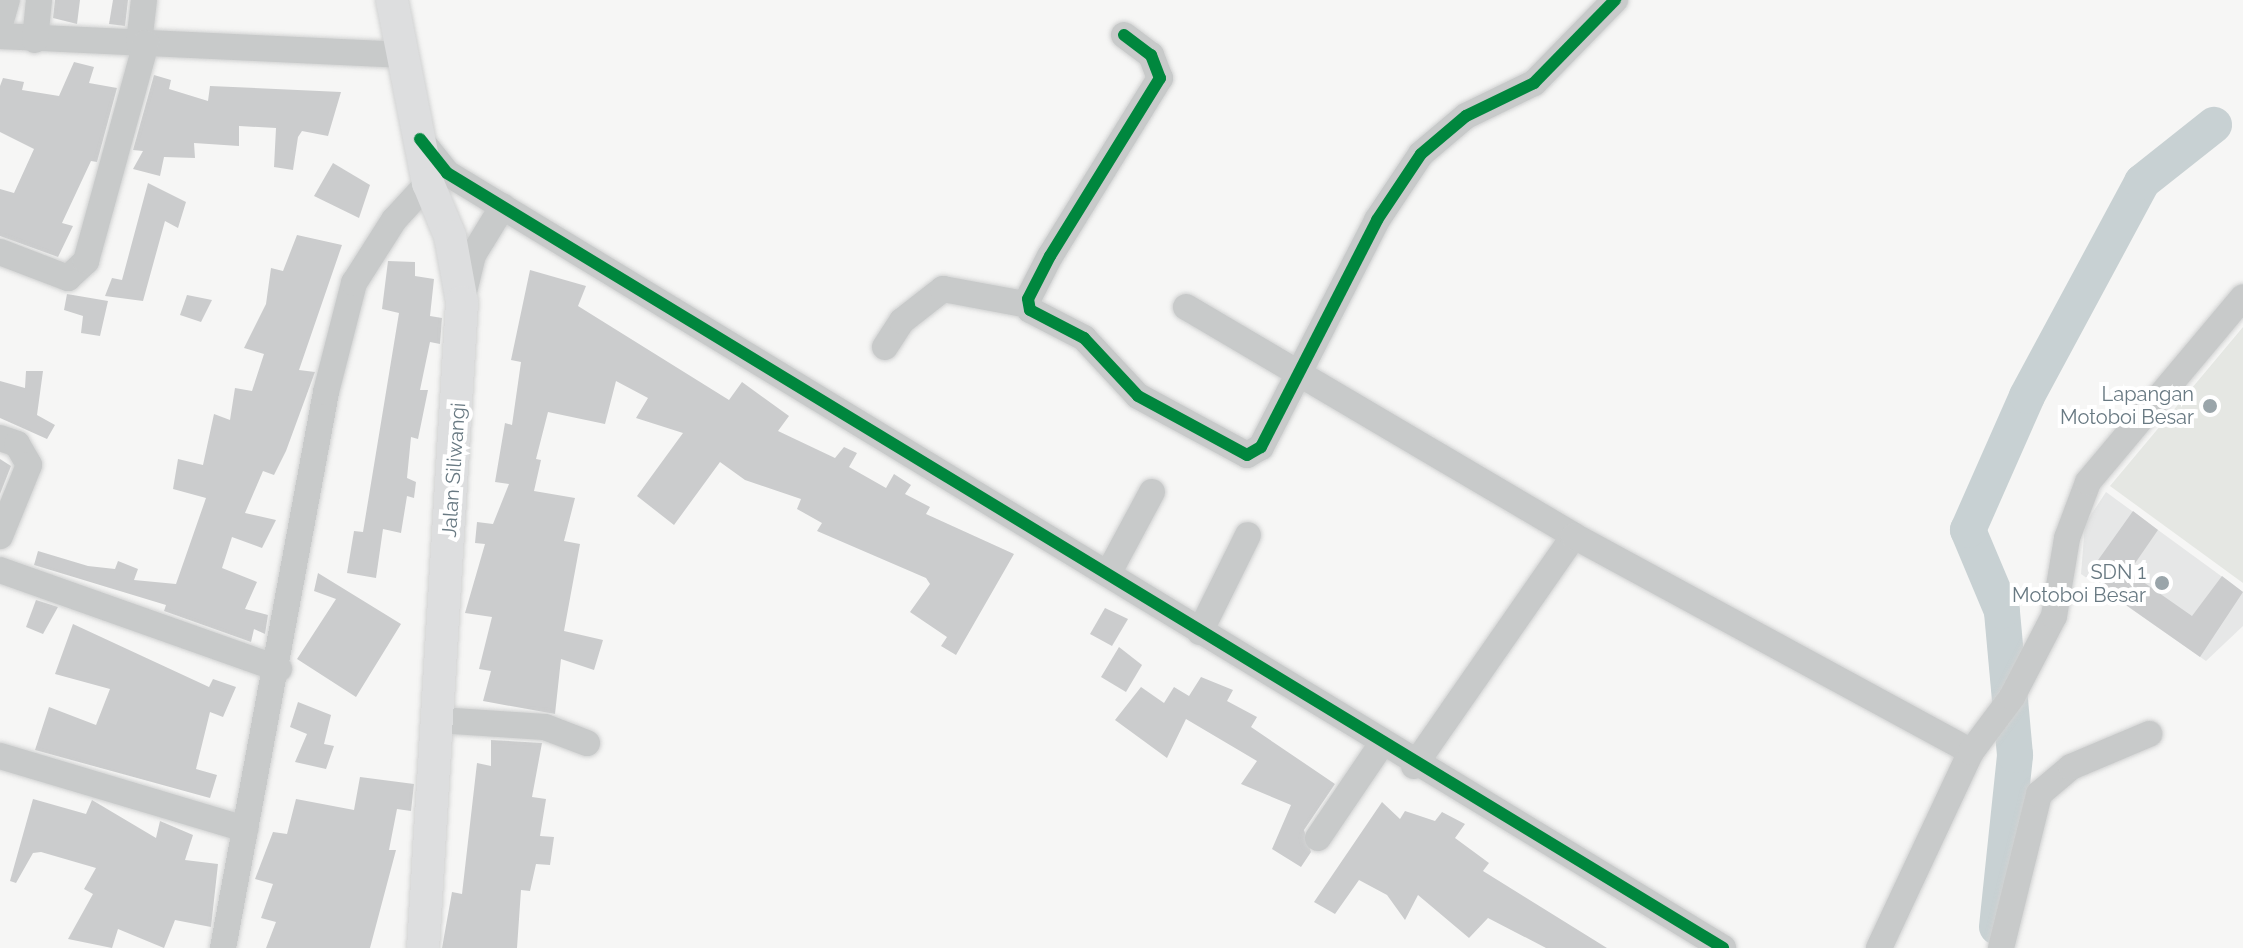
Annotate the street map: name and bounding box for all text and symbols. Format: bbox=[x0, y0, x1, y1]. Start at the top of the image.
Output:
place label: Lapangan Motoboi Besar bbox=[2060, 382, 2194, 429]
marker: Lapangan Motoboi Besar bbox=[2201, 397, 2219, 415]
street label: Jalan Siliwangi bbox=[437, 402, 471, 538]
place label: SDN 1 Motoboi Besar bbox=[2012, 560, 2146, 607]
marker: SDN 1 Motoboi Besar bbox=[2153, 574, 2171, 592]

